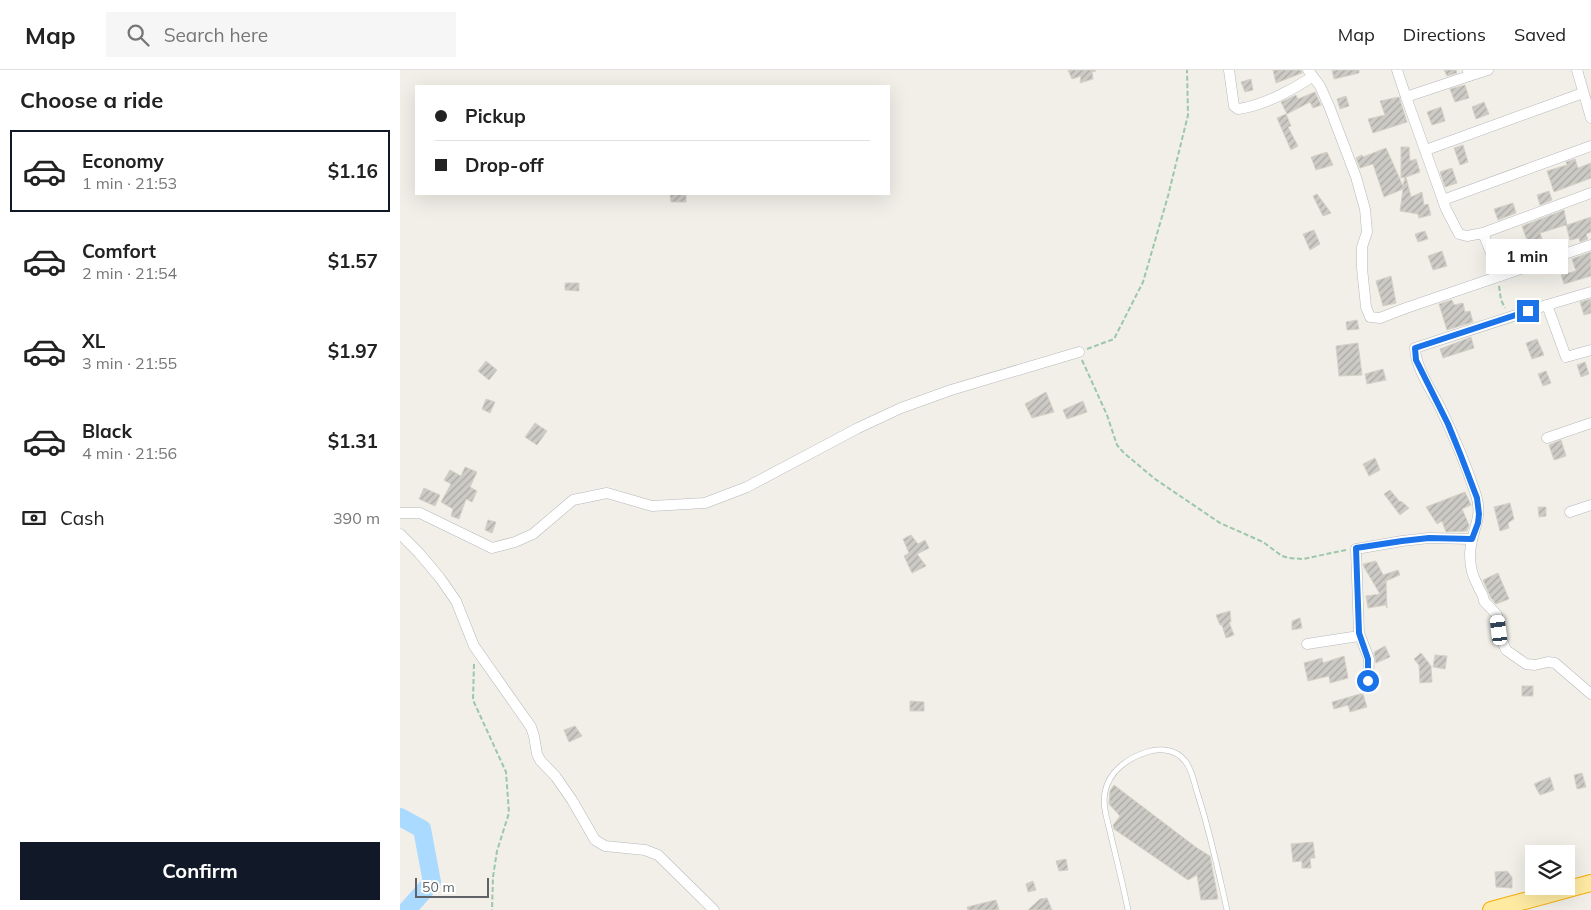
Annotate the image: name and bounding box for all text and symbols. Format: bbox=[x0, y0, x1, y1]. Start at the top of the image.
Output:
search box bbox=[106, 12, 456, 57]
text: Map bbox=[25, 20, 76, 50]
icon: search bbox=[124, 21, 152, 49]
text: Search here bbox=[164, 23, 268, 47]
text: Map bbox=[1338, 23, 1375, 46]
text: Directions bbox=[1403, 23, 1486, 46]
text: Saved bbox=[1514, 23, 1566, 46]
text: Choose a ride bbox=[20, 86, 163, 114]
text: Pickup bbox=[465, 104, 526, 128]
icon: car bbox=[22, 149, 67, 194]
text: Economy bbox=[82, 149, 164, 173]
text: Drop-off bbox=[465, 153, 543, 177]
text: $1.16 bbox=[328, 159, 378, 183]
text: 1 min · 21:53 bbox=[82, 173, 177, 193]
callout: 1 min bbox=[1487, 238, 1569, 274]
icon: car bbox=[22, 239, 67, 284]
text: Comfort bbox=[82, 239, 156, 263]
text: 1 min bbox=[1506, 246, 1548, 266]
text: $1.57 bbox=[328, 249, 378, 273]
text: 2 min · 21:54 bbox=[82, 263, 177, 283]
route end bbox=[1517, 300, 1539, 322]
icon: car bbox=[22, 329, 67, 374]
text: XL bbox=[82, 329, 105, 353]
text: $1.97 bbox=[328, 339, 378, 363]
text: 3 min · 21:55 bbox=[82, 353, 177, 373]
icon: car bbox=[22, 419, 67, 464]
text: Black bbox=[82, 419, 132, 443]
text: $1.31 bbox=[328, 429, 378, 453]
text: 4 min · 21:56 bbox=[82, 443, 177, 463]
icon: cash bbox=[20, 504, 48, 532]
text: Cash bbox=[60, 506, 105, 530]
text: 390 m bbox=[333, 508, 380, 528]
car bbox=[1489, 614, 1508, 646]
route start bbox=[1357, 670, 1379, 692]
button: Confirm bbox=[20, 842, 380, 900]
map controls bbox=[1525, 845, 1575, 895]
button: layers bbox=[1525, 845, 1575, 895]
scale bar bbox=[415, 875, 489, 898]
text: 50 m bbox=[422, 878, 455, 896]

